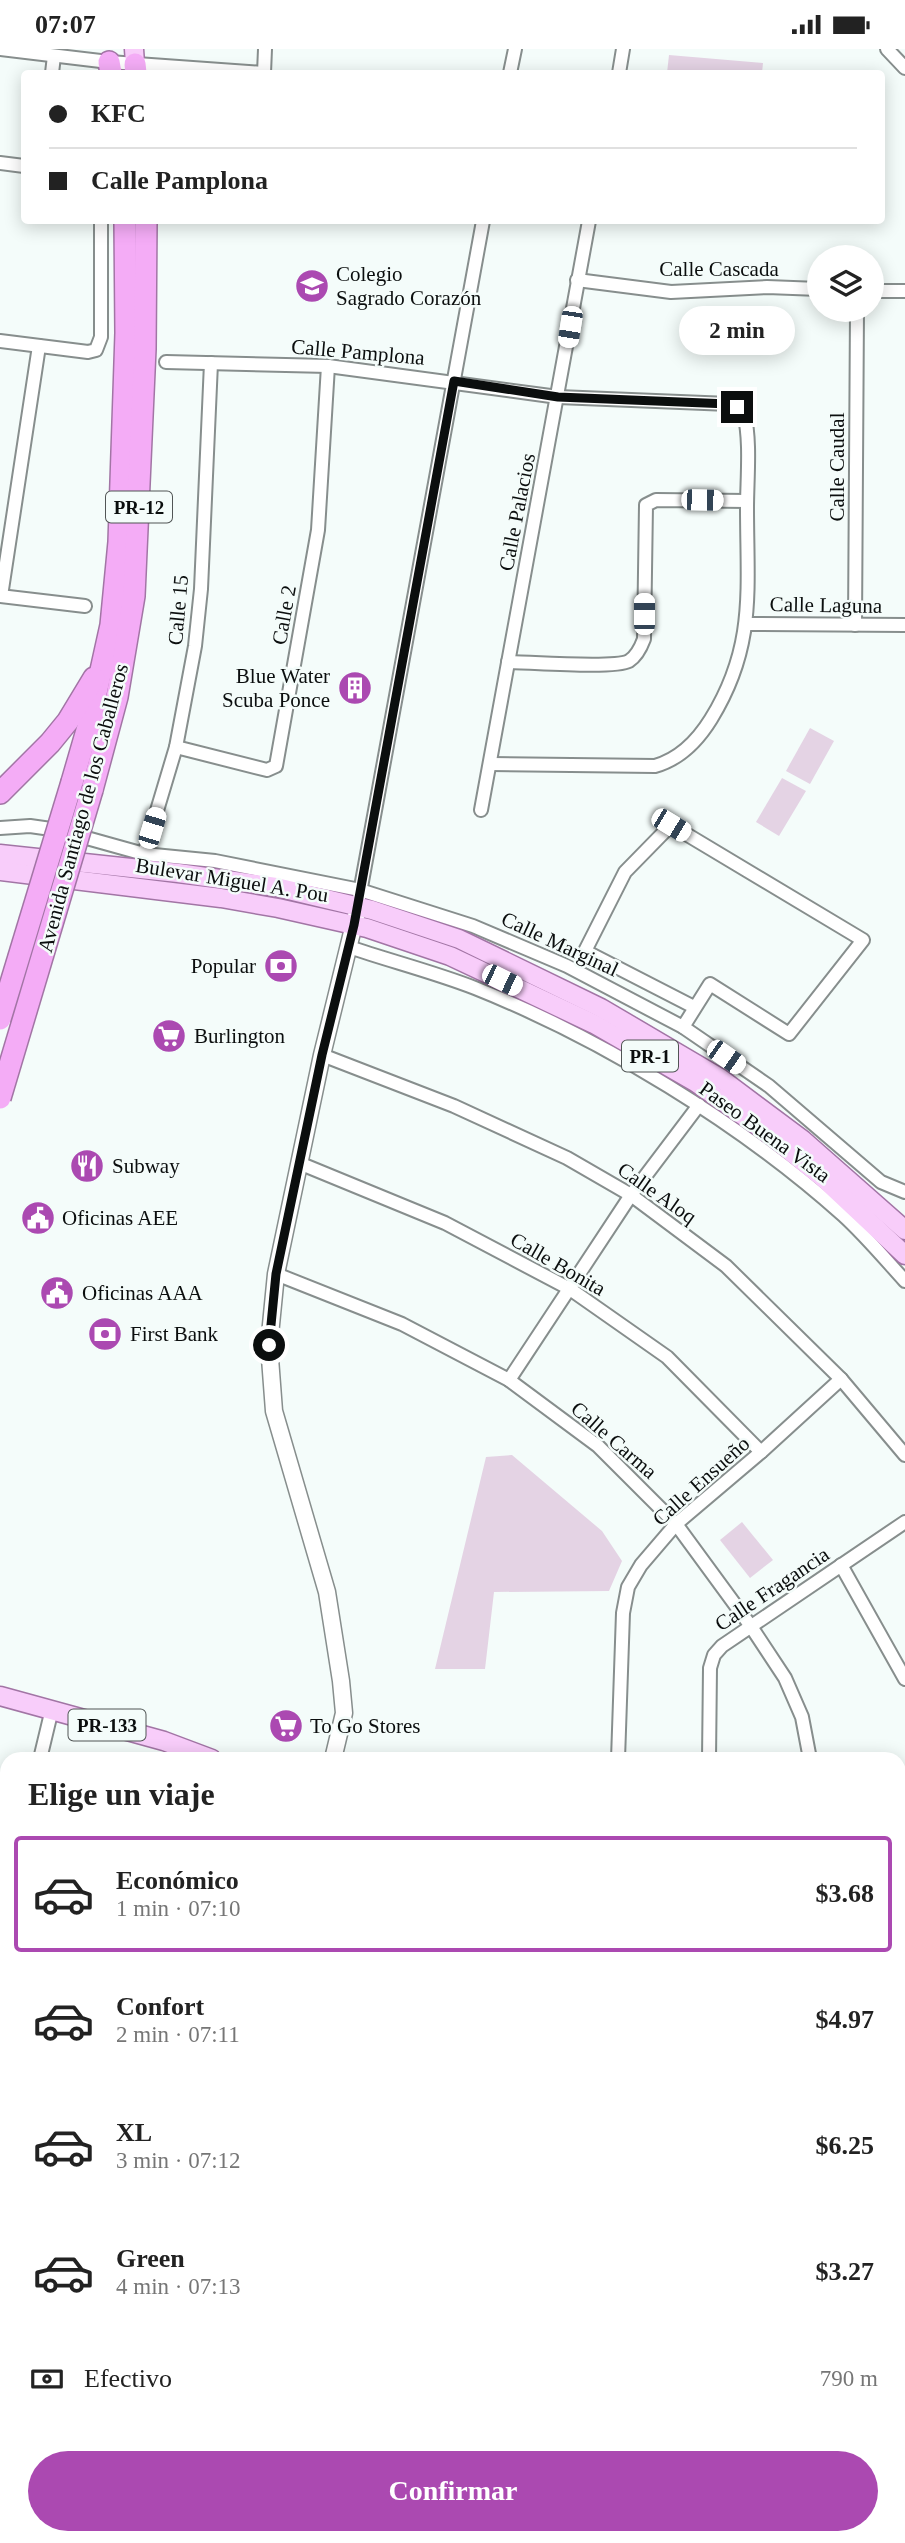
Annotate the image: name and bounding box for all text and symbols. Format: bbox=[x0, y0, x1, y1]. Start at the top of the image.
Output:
text: 07:07 bbox=[35, 10, 96, 39]
text: KFC bbox=[91, 99, 146, 128]
text: Calle Pamplona bbox=[91, 166, 268, 195]
map controls bbox=[807, 245, 884, 322]
button: layers bbox=[807, 245, 884, 322]
street label: Calle Cascada bbox=[659, 257, 779, 281]
place label: Colegio Sagrado Corazón bbox=[336, 262, 482, 310]
school or university icon: Colegio Sagrado Corazón bbox=[293, 267, 331, 305]
car bbox=[557, 305, 584, 349]
callout: 2 min bbox=[679, 305, 795, 355]
text: 2 min bbox=[709, 318, 765, 343]
street label: Calle Pamplona bbox=[290, 334, 426, 370]
route end bbox=[721, 391, 753, 423]
street label: Calle Caudal bbox=[825, 412, 849, 522]
street label: Calle Palacios bbox=[494, 451, 540, 573]
car bbox=[681, 489, 724, 511]
road number: PR-12 bbox=[106, 491, 172, 523]
street label: Calle 15 bbox=[163, 574, 193, 646]
street label: Calle 2 bbox=[267, 583, 301, 647]
street label: Calle Laguna bbox=[770, 592, 883, 618]
car bbox=[634, 593, 655, 635]
street label: Avenida Santiago de los Caballeros bbox=[33, 661, 133, 955]
place label: Blue Water Scuba Ponce bbox=[222, 664, 330, 712]
building icon: Blue Water Scuba Ponce bbox=[336, 669, 374, 707]
car bbox=[136, 805, 169, 851]
car bbox=[648, 805, 695, 845]
street label: Bulevar Miguel A. Pou bbox=[134, 853, 331, 907]
street label: Calle Marginal bbox=[498, 906, 622, 982]
bank icon: Popular bbox=[262, 947, 300, 985]
place label: Popular bbox=[191, 954, 256, 978]
car bbox=[479, 961, 526, 999]
supermarket icon: Burlington bbox=[150, 1017, 188, 1055]
place label: Burlington bbox=[194, 1024, 286, 1048]
car bbox=[703, 1036, 750, 1078]
road number: PR-1 bbox=[622, 1041, 678, 1072]
street label: Paseo Buena Vista bbox=[695, 1076, 836, 1188]
restaurant icon: Subway bbox=[68, 1147, 106, 1185]
place label: Subway bbox=[112, 1154, 180, 1178]
street label: Calle Aloq bbox=[613, 1157, 701, 1229]
public building icon: Oficinas AEE bbox=[19, 1199, 57, 1237]
place label: Oficinas AEE bbox=[62, 1206, 178, 1230]
street label: Calle Bonita bbox=[506, 1227, 610, 1301]
public building icon: Oficinas AAA bbox=[38, 1274, 76, 1312]
place label: Oficinas AAA bbox=[82, 1281, 204, 1305]
bank icon: First Bank bbox=[86, 1315, 124, 1353]
place label: First Bank bbox=[130, 1322, 219, 1346]
route start bbox=[253, 1329, 285, 1361]
street label: Calle Carma bbox=[566, 1396, 662, 1484]
street label: Calle Ensueño bbox=[648, 1431, 754, 1531]
street label: Calle Fragancia bbox=[710, 1542, 834, 1636]
supermarket icon: To Go Stores bbox=[267, 1707, 305, 1745]
road number: PR-133 bbox=[68, 1709, 146, 1741]
place label: To Go Stores bbox=[310, 1714, 421, 1738]
text: Elige un viaje bbox=[28, 1776, 215, 1812]
icon: car bbox=[32, 1863, 95, 1926]
text: Económico bbox=[116, 1866, 239, 1895]
text: $3.68 bbox=[816, 1879, 874, 1908]
text: 1 min · 07:10 bbox=[116, 1896, 241, 1921]
icon: car bbox=[32, 1989, 95, 2052]
text: Confort bbox=[116, 1992, 204, 2021]
text: $4.97 bbox=[816, 2005, 874, 2034]
text: 2 min · 07:11 bbox=[116, 2022, 240, 2047]
icon: car bbox=[32, 2115, 95, 2178]
text: XL bbox=[116, 2118, 152, 2147]
text: $6.25 bbox=[816, 2131, 874, 2160]
text: 3 min · 07:12 bbox=[116, 2148, 241, 2173]
icon: car bbox=[32, 2241, 95, 2304]
text: Green bbox=[116, 2244, 185, 2273]
text: $3.27 bbox=[816, 2257, 874, 2286]
text: 4 min · 07:13 bbox=[116, 2274, 241, 2299]
icon: cash bbox=[28, 2360, 66, 2398]
text: Efectivo bbox=[84, 2364, 172, 2393]
text: 790 m bbox=[820, 2366, 878, 2391]
button: Confirmar bbox=[28, 2451, 878, 2531]

